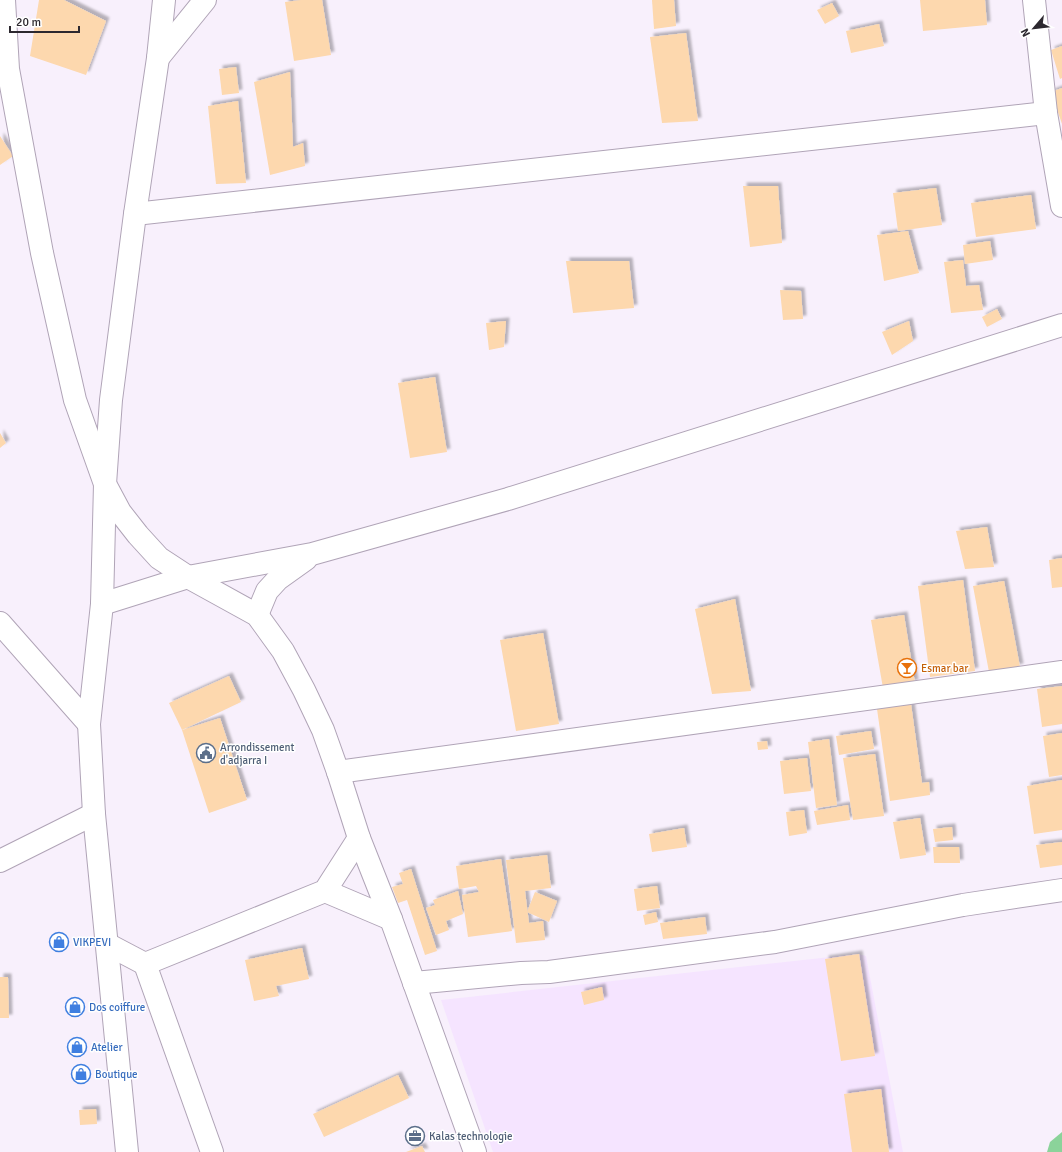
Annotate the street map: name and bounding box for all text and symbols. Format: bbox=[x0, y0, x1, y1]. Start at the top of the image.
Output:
scale bar bbox=[10, 8, 79, 34]
north arrow bbox=[1014, 8, 1054, 48]
text: 20 m bbox=[16, 15, 41, 30]
text: N bbox=[1018, 26, 1033, 39]
bar icon: Esmar bar bbox=[896, 657, 918, 679]
place label: Esmar bar bbox=[921, 662, 968, 675]
place label: Arrondissement d'adjarra I bbox=[220, 741, 295, 767]
public building icon: Arrondissement d'adjarra I bbox=[195, 742, 217, 764]
shop icon: VIKPEVI bbox=[48, 931, 70, 953]
place label: VIKPEVI bbox=[73, 936, 111, 949]
shop icon: Dos coiffure bbox=[64, 996, 86, 1018]
place label: Dos coiffure bbox=[89, 1001, 145, 1014]
shop icon: Atelier bbox=[66, 1036, 88, 1058]
place label: Atelier bbox=[91, 1041, 123, 1054]
shop icon: Boutique bbox=[70, 1063, 92, 1085]
place label: Boutique bbox=[95, 1068, 138, 1081]
office icon: Kalas technologie bbox=[404, 1125, 426, 1147]
place label: Kalas technologie bbox=[429, 1130, 512, 1143]

